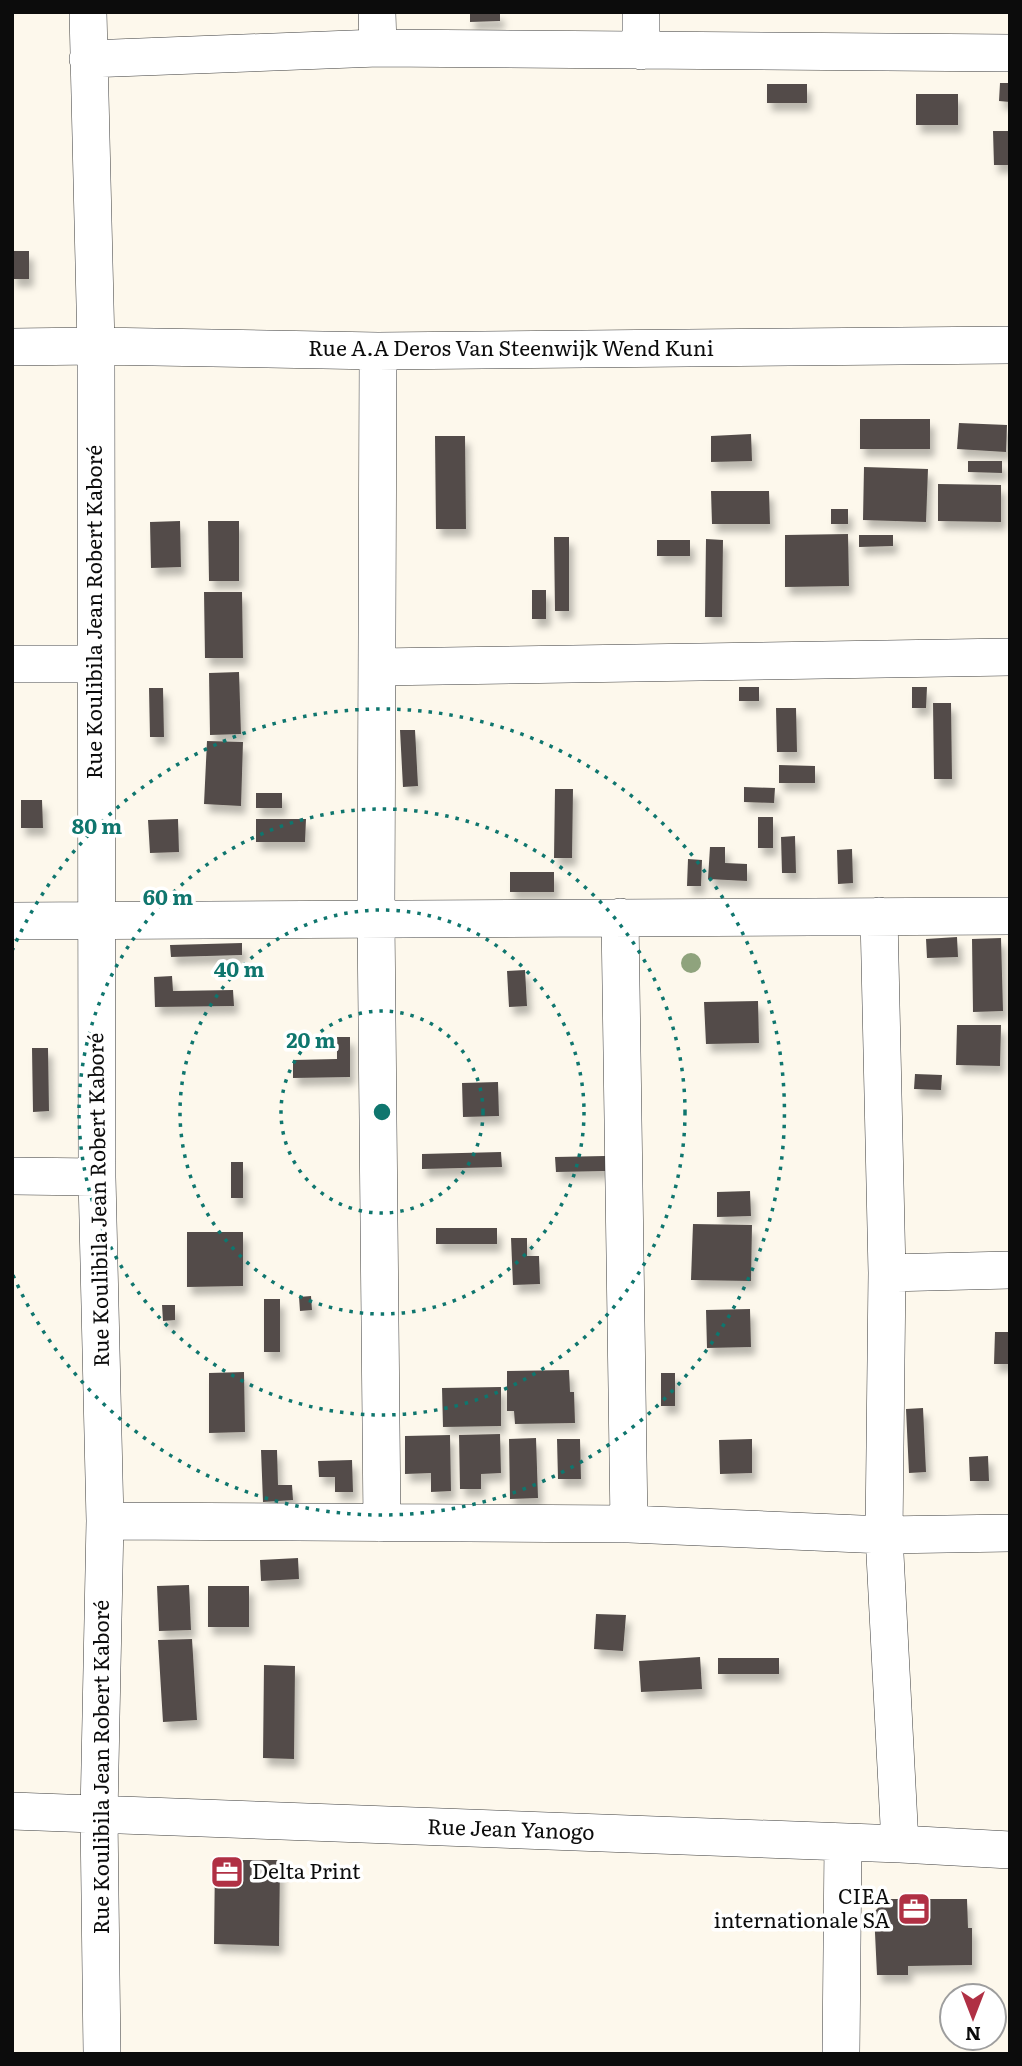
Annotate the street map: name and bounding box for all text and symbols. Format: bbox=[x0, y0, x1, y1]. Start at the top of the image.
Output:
street label: Rue A.A Deros Van Steenwijk Wend Kuni bbox=[308, 331, 714, 362]
street label: Rue Koulibila Jean Robert Kaboré bbox=[77, 445, 108, 779]
text: 80 m bbox=[72, 809, 122, 840]
text: 60 m bbox=[143, 880, 193, 911]
text: 40 m bbox=[214, 952, 264, 983]
text: 20 m bbox=[286, 1023, 336, 1054]
street label: Rue Koulibila Jean Robert Kaboré bbox=[78, 1032, 115, 1368]
centre of rings bbox=[370, 1100, 394, 1124]
street label: Rue Koulibila Jean Robert Kaboré bbox=[84, 1600, 115, 1934]
street label: Rue Jean Yanogo bbox=[427, 1809, 595, 1846]
office icon: Delta Print bbox=[208, 1853, 246, 1891]
place label: Delta Print bbox=[252, 1854, 361, 1885]
place label: CIEA internationale SA bbox=[714, 1879, 891, 1934]
office icon: CIEA internationale SA bbox=[895, 1890, 933, 1928]
north arrow bbox=[938, 1982, 1008, 2052]
text: N bbox=[965, 2021, 981, 2049]

